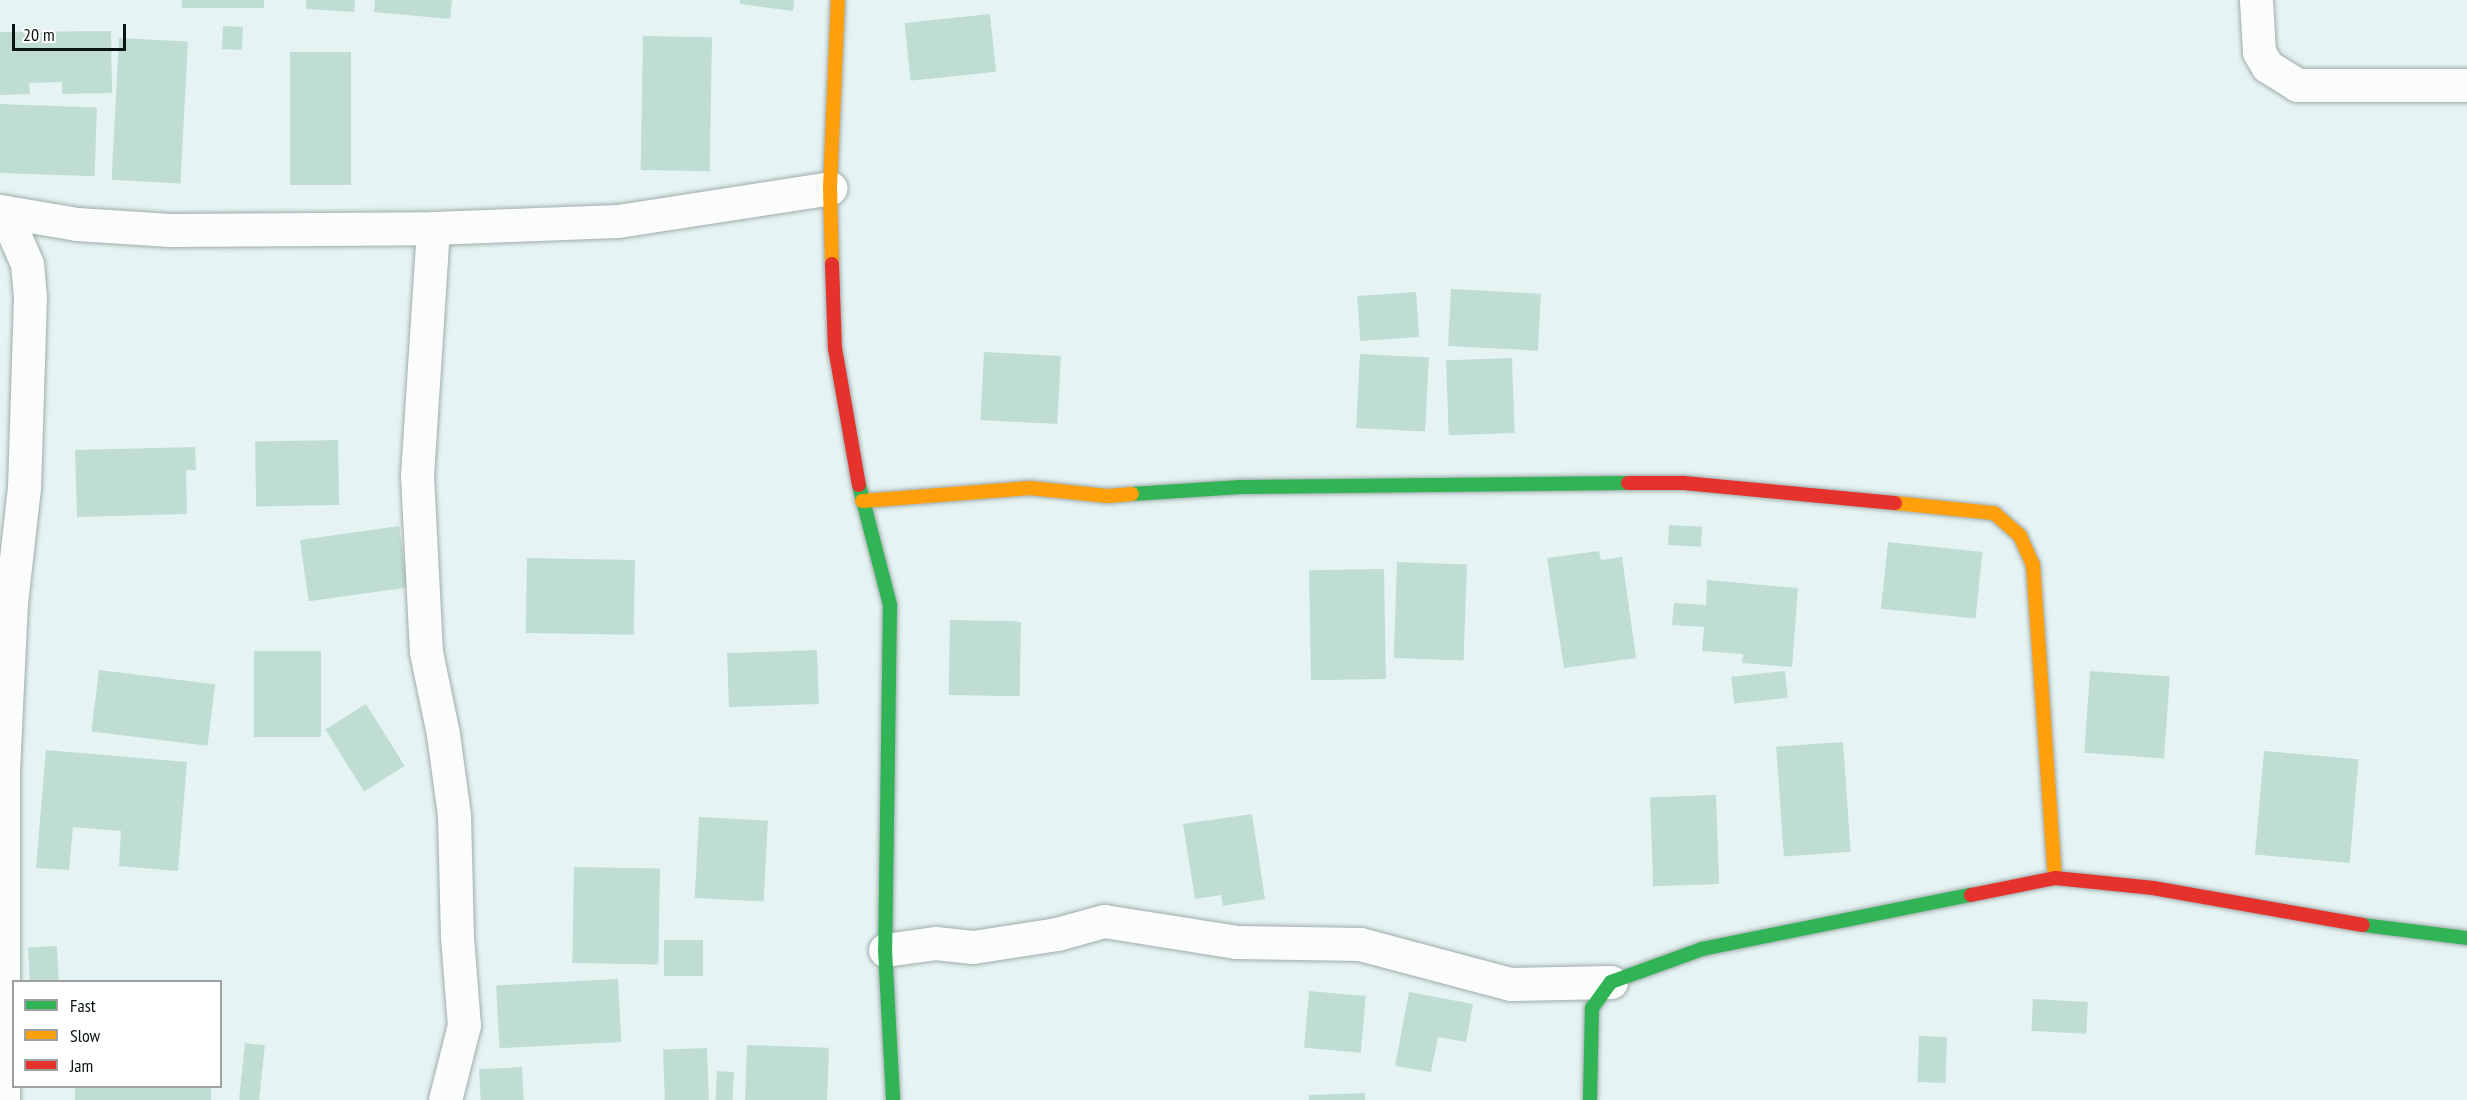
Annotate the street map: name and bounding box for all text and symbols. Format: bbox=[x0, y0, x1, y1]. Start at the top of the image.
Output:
scale bar bbox=[15, 12, 129, 50]
text: 20 m bbox=[23, 23, 55, 46]
legend bbox=[12, 980, 222, 1088]
text: Fast bbox=[70, 994, 96, 1017]
text: Slow bbox=[70, 1024, 100, 1047]
text: Jam bbox=[70, 1054, 93, 1077]

